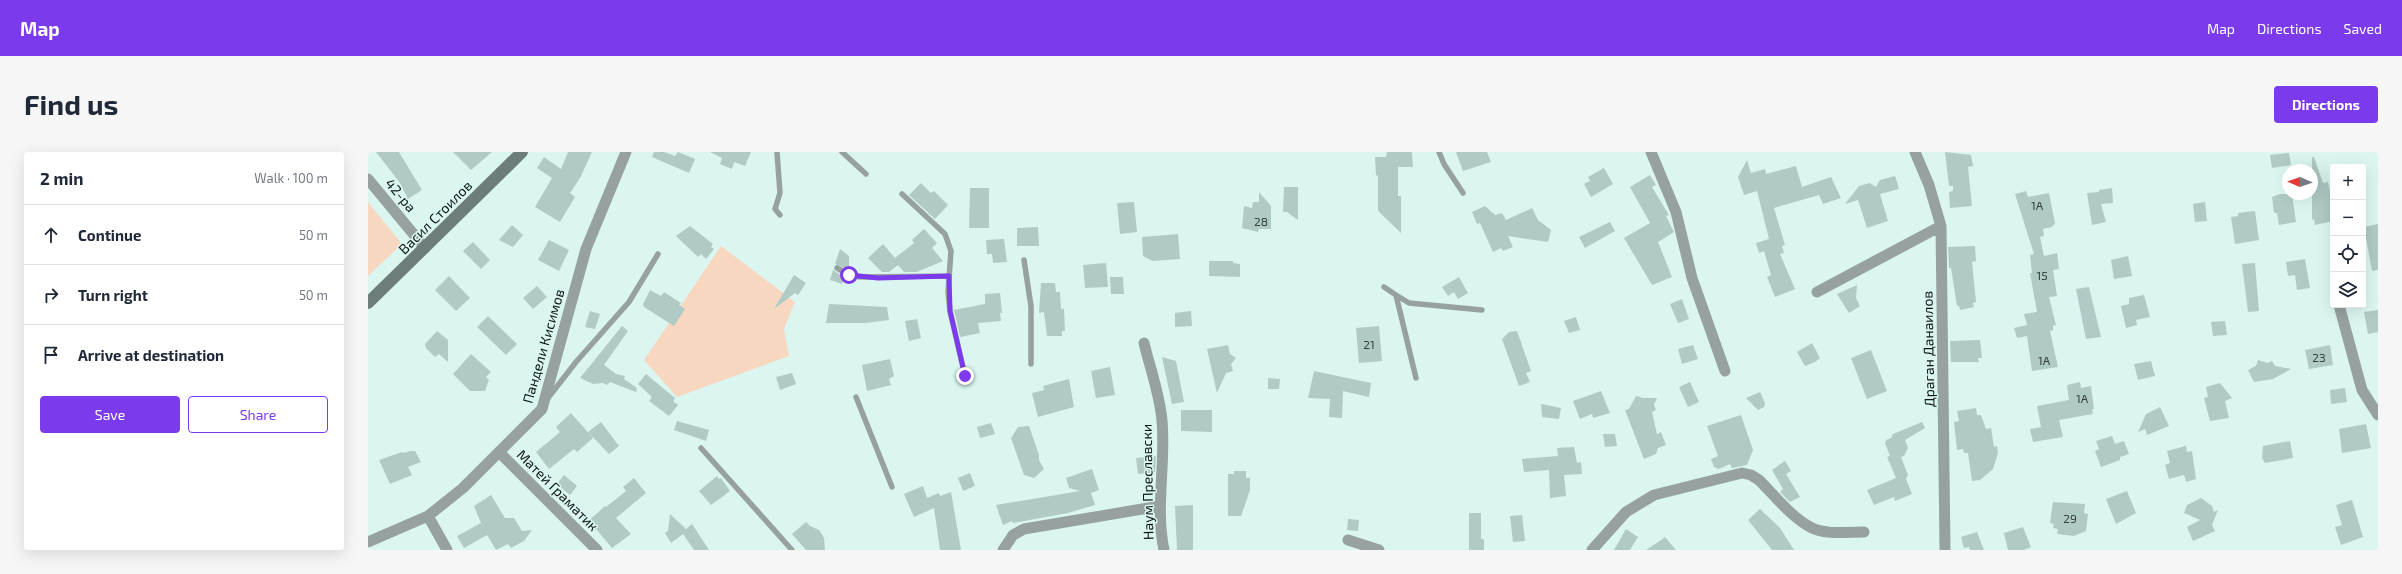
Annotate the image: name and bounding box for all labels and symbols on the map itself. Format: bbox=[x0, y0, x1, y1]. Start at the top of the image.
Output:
north arrow bbox=[2282, 164, 2318, 200]
street label: 42-ра bbox=[382, 175, 420, 215]
street label: Васил Стоилов bbox=[395, 177, 475, 257]
house number: 1А bbox=[2031, 198, 2044, 212]
house number: 28 bbox=[1254, 214, 1268, 228]
route start bbox=[840, 266, 858, 284]
house number: 15 bbox=[2036, 268, 2048, 282]
street label: Пандели Кисимов bbox=[519, 287, 567, 405]
street label: Драган Данаилов bbox=[1918, 291, 1938, 407]
house number: 21 bbox=[1363, 337, 1375, 351]
house number: 23 bbox=[2312, 350, 2326, 364]
house number: 1А bbox=[2038, 353, 2051, 367]
route end bbox=[956, 367, 974, 385]
house number: 1А bbox=[2076, 391, 2089, 405]
street label: Наум Преславски bbox=[1137, 424, 1157, 540]
street label: Матей Граматик bbox=[514, 446, 603, 535]
house number: 29 bbox=[2063, 511, 2077, 525]

